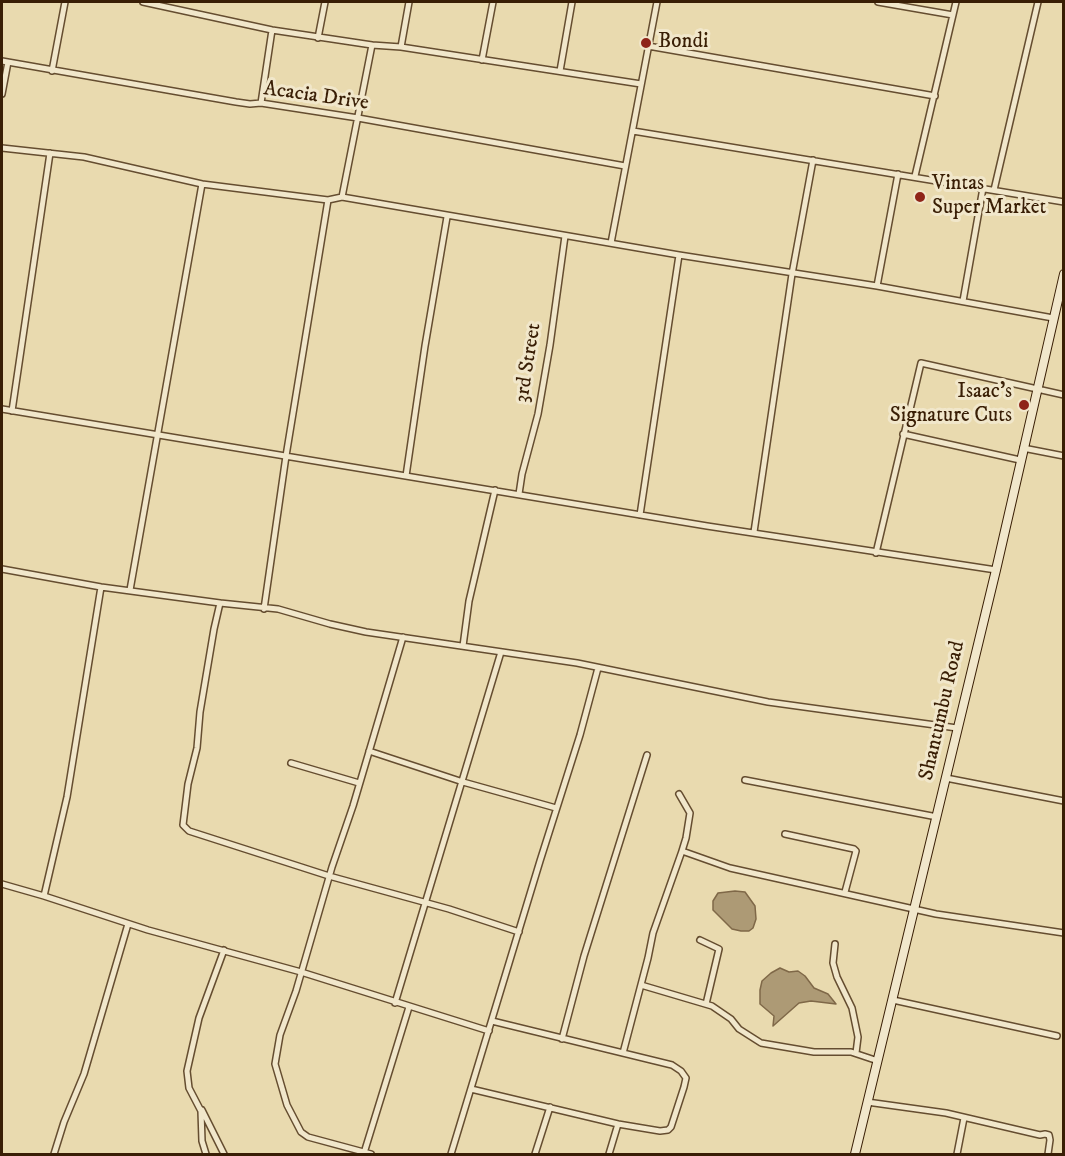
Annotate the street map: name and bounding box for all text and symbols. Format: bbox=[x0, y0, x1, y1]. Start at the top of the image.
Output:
place label: Bondi bbox=[658, 30, 708, 56]
marker: Bondi bbox=[639, 36, 653, 50]
street label: Acacia Drive bbox=[262, 77, 370, 117]
place label: Vintas Super Market bbox=[932, 172, 1046, 222]
marker: Vintas Super Market bbox=[913, 190, 927, 204]
street label: 3rd Street bbox=[510, 321, 548, 405]
place label: Isaac's Signature Cuts bbox=[890, 380, 1012, 430]
marker: Isaac's Signature Cuts bbox=[1017, 398, 1031, 412]
street label: Shantumbu Road bbox=[915, 639, 971, 783]

